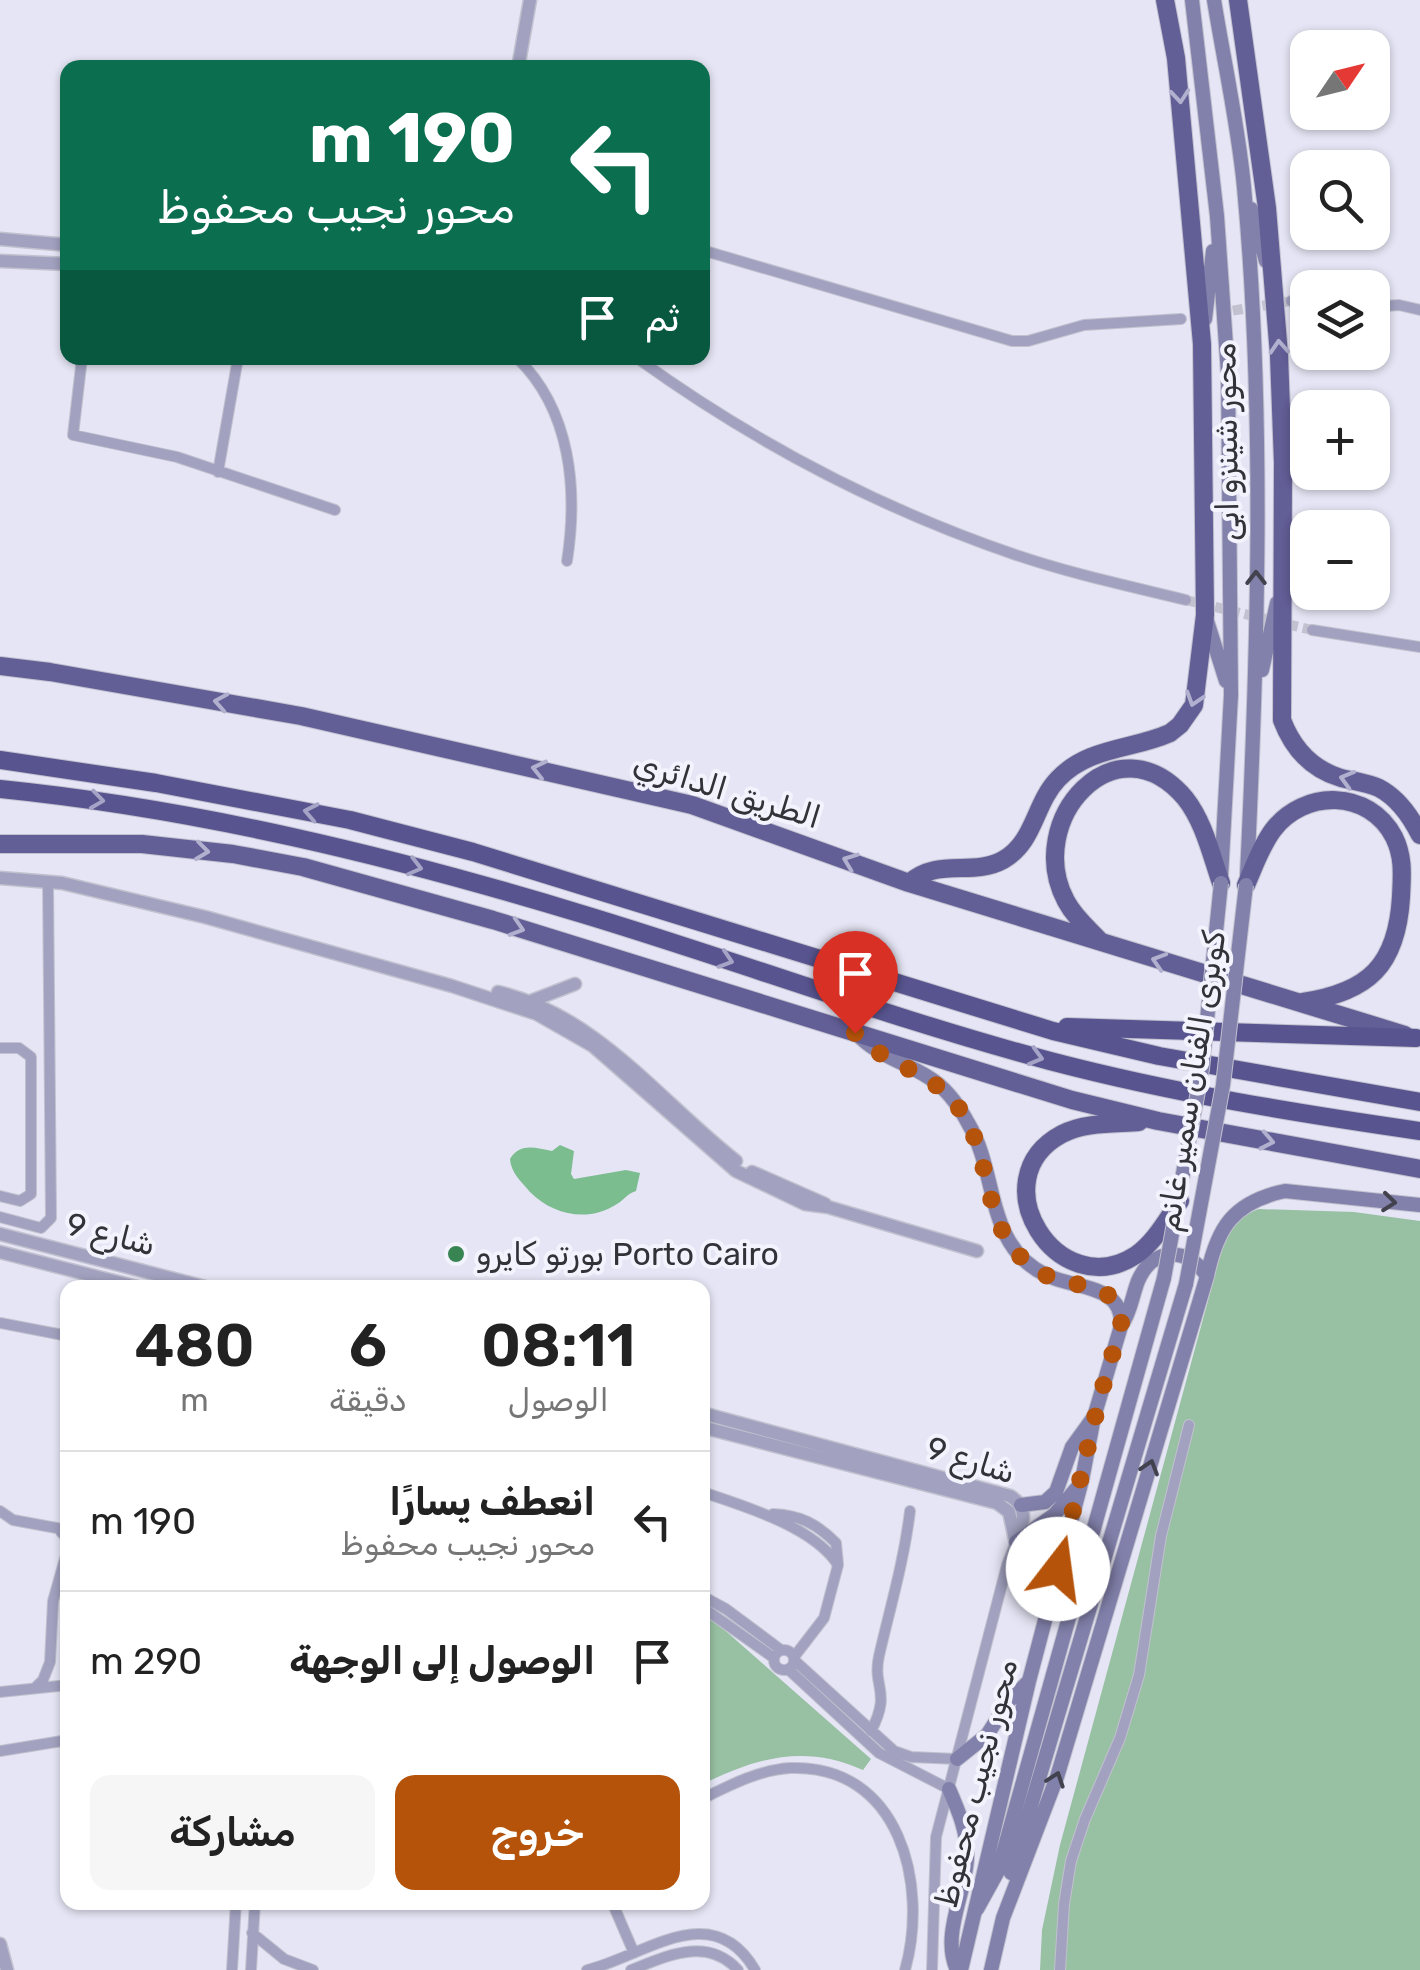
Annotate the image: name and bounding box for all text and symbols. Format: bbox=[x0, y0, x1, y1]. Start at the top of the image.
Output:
north arrow bbox=[1290, 30, 1390, 130]
map controls bbox=[1290, 30, 1390, 610]
one-way arrow bbox=[1168, 89, 1190, 105]
text: 190 m bbox=[309, 97, 515, 180]
icon: left bbox=[550, 100, 680, 230]
button: search bbox=[1290, 150, 1390, 250]
text: محور نجيب محفوظ bbox=[157, 181, 515, 234]
button: layers bbox=[1290, 270, 1390, 370]
icon: arrive bbox=[570, 290, 625, 345]
text: ثم bbox=[645, 295, 680, 341]
one-way arrow bbox=[1268, 339, 1290, 355]
street label: محور شينزو ابى bbox=[1205, 342, 1247, 542]
button: + bbox=[1290, 390, 1390, 490]
button: − bbox=[1290, 510, 1390, 610]
one-way arrow bbox=[1245, 570, 1266, 586]
one-way arrow bbox=[1185, 689, 1205, 706]
one-way arrow bbox=[212, 692, 229, 713]
street label: الطريق الدائري bbox=[628, 744, 825, 839]
one-way arrow bbox=[531, 760, 548, 781]
one-way arrow bbox=[1338, 769, 1356, 790]
one-way arrow bbox=[88, 789, 105, 810]
one-way arrow bbox=[303, 803, 320, 824]
one-way arrow bbox=[194, 840, 210, 861]
one-way arrow bbox=[842, 852, 859, 873]
one-way arrow bbox=[406, 855, 423, 876]
one-way arrow bbox=[508, 916, 525, 936]
street label: كوبرى الفنان سمير غانم bbox=[1148, 928, 1236, 1234]
pin bbox=[813, 931, 898, 1034]
icon: arrive bbox=[828, 946, 883, 1001]
one-way arrow bbox=[717, 948, 734, 968]
one-way arrow bbox=[1151, 952, 1168, 973]
one-way arrow bbox=[1027, 1045, 1044, 1066]
one-way arrow bbox=[1259, 1130, 1275, 1151]
one-way arrow bbox=[1381, 1191, 1397, 1212]
street label: شارع 9 bbox=[62, 1205, 160, 1266]
place label: بورتو كايرو Porto Cairo bbox=[476, 1235, 779, 1273]
marker: بورتو كايرو Porto Cairo bbox=[445, 1243, 467, 1265]
text: 480 bbox=[135, 1310, 255, 1381]
text: 6 bbox=[349, 1310, 387, 1381]
text: 08:11 bbox=[481, 1310, 635, 1381]
text: m bbox=[180, 1381, 209, 1419]
text: دقيقة bbox=[329, 1381, 406, 1419]
text: الوصول bbox=[508, 1381, 609, 1419]
street label: شارع 9 bbox=[921, 1429, 1020, 1494]
one-way arrow bbox=[1138, 1460, 1159, 1477]
text: انعطف يسارًا bbox=[389, 1479, 595, 1525]
icon: left bbox=[625, 1494, 680, 1549]
text: 190 m bbox=[90, 1498, 196, 1544]
position arrow bbox=[1006, 1517, 1110, 1621]
text: محور نجيب محفوظ bbox=[341, 1525, 595, 1563]
icon: arrive bbox=[625, 1634, 680, 1689]
text: 290 m bbox=[90, 1638, 202, 1684]
text: الوصول إلى الوجهة bbox=[289, 1638, 595, 1684]
street label: محور نجيب محفوظ bbox=[927, 1655, 1025, 1911]
one-way arrow bbox=[1044, 1771, 1064, 1788]
button: مشاركة bbox=[90, 1775, 375, 1890]
button: خروج bbox=[395, 1775, 680, 1890]

